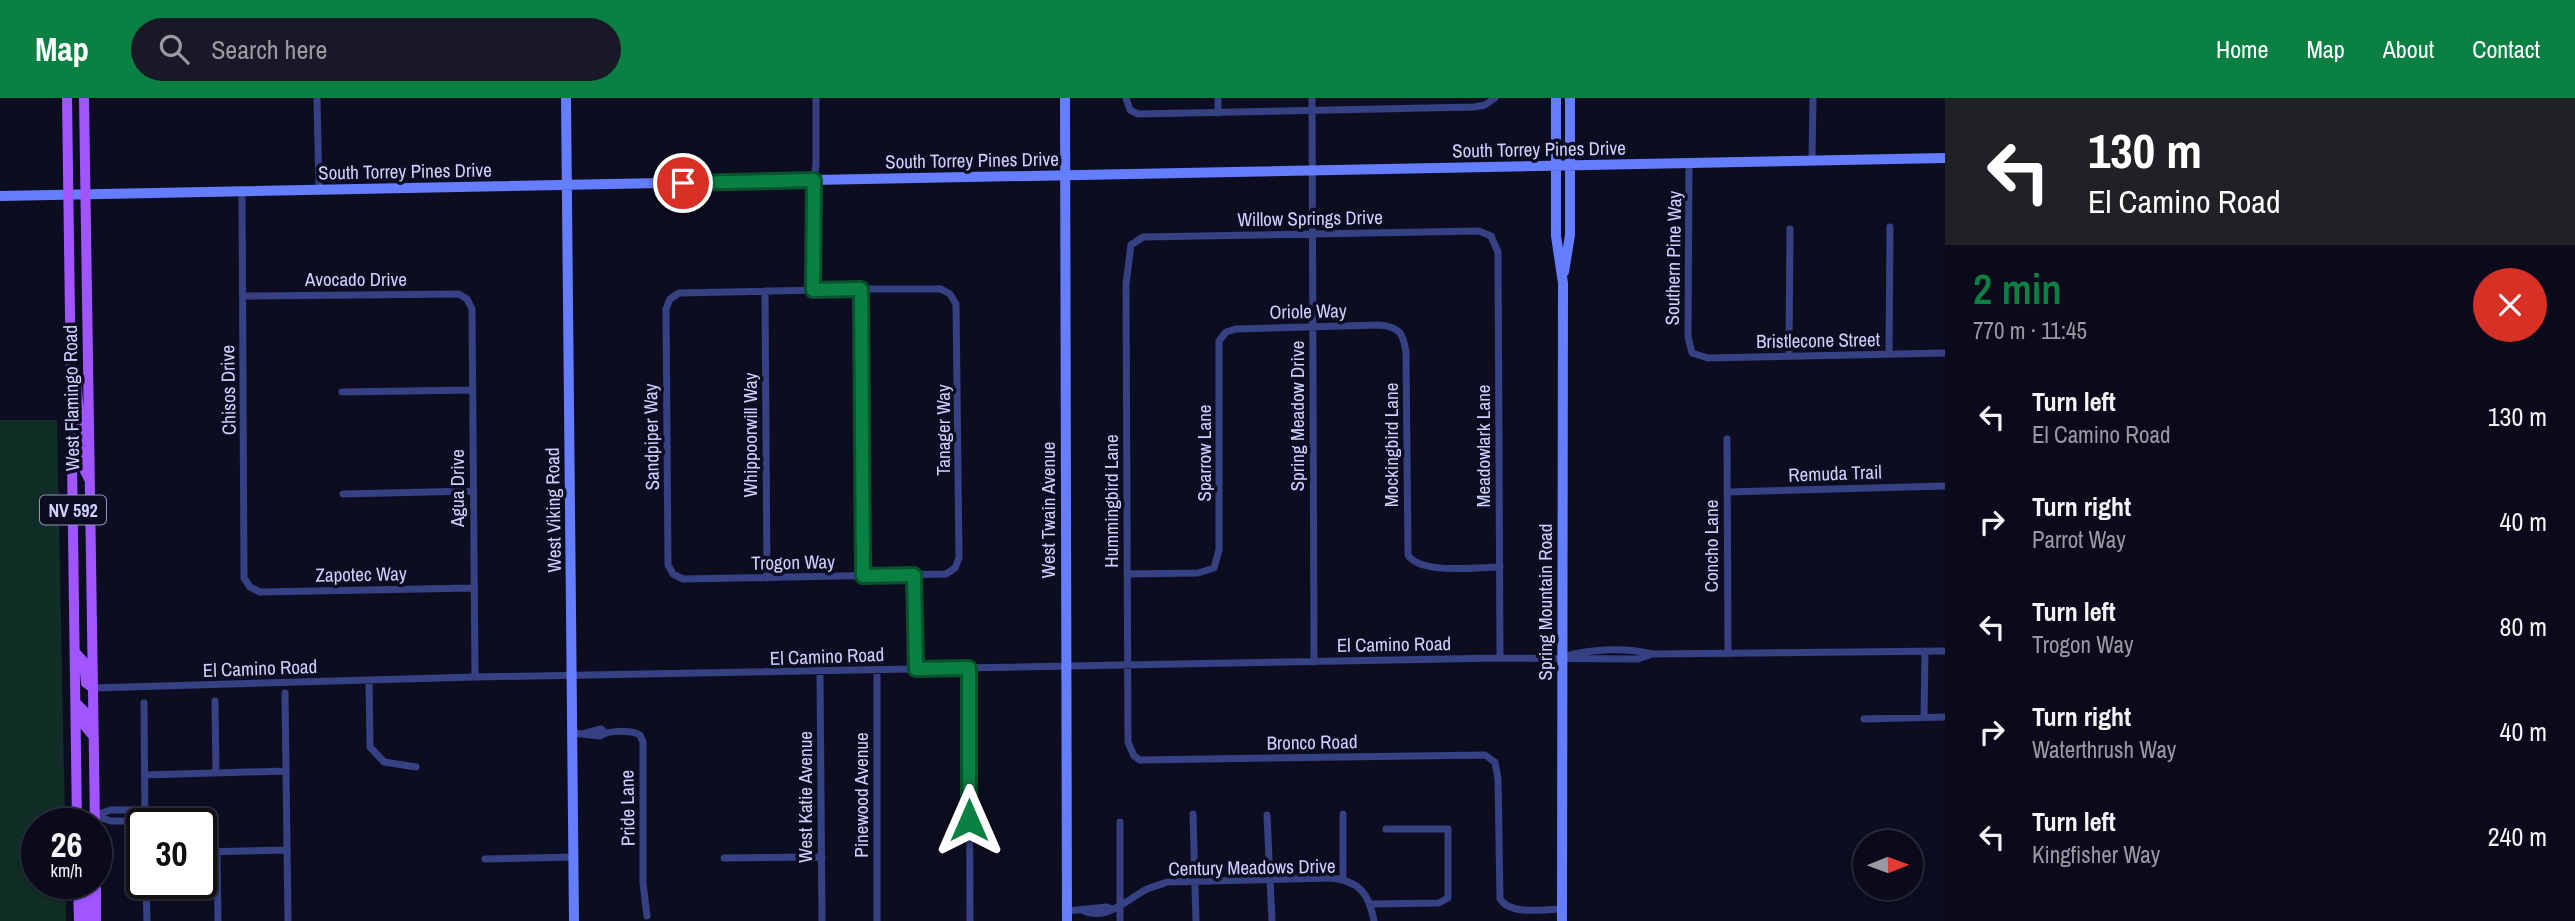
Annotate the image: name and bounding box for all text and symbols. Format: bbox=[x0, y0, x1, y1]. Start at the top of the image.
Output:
search box bbox=[131, 18, 621, 81]
text: Map bbox=[35, 27, 89, 71]
icon: search bbox=[155, 30, 193, 68]
text: Search here bbox=[211, 32, 327, 67]
text: Home bbox=[2216, 33, 2268, 65]
text: Map bbox=[2306, 33, 2345, 65]
text: About bbox=[2383, 33, 2434, 65]
text: Contact bbox=[2472, 33, 2540, 65]
text: 130 m bbox=[2088, 117, 2202, 183]
icon: left bbox=[1973, 126, 2064, 217]
street label: South Torrey Pines Drive bbox=[1452, 134, 1626, 164]
street label: South Torrey Pines Drive bbox=[885, 145, 1059, 175]
pin bbox=[653, 153, 713, 213]
street label: South Torrey Pines Drive bbox=[318, 156, 492, 186]
icon: arrive bbox=[664, 164, 702, 202]
text: El Camino Road bbox=[2088, 180, 2281, 223]
street label: Southern Pine Way bbox=[1659, 190, 1687, 325]
street label: Willow Springs Drive bbox=[1237, 204, 1383, 232]
text: 2 min bbox=[1973, 261, 2062, 317]
street label: Avocado Drive bbox=[304, 266, 407, 292]
button: close bbox=[2473, 268, 2547, 342]
street label: Oriole Way bbox=[1269, 297, 1347, 325]
text: 770 m · 11:45 bbox=[1973, 315, 2087, 346]
street label: West Flamingo Road bbox=[57, 325, 85, 471]
street label: Bristlecone Street bbox=[1756, 326, 1881, 354]
street label: Spring Meadow Drive bbox=[1284, 341, 1310, 491]
street label: Chisos Drive bbox=[214, 345, 242, 435]
street label: Whippoorwill Way bbox=[737, 372, 763, 497]
street label: Sandpiper Way bbox=[637, 383, 665, 491]
street label: Mockingbird Lane bbox=[1378, 383, 1404, 507]
street label: Tanager Way bbox=[930, 384, 956, 476]
text: Turn left bbox=[2032, 384, 2116, 419]
street label: Meadowlark Lane bbox=[1470, 385, 1496, 507]
icon: left bbox=[1973, 398, 2011, 436]
text: 130 m bbox=[2488, 399, 2547, 434]
street label: Sparrow Lane bbox=[1191, 405, 1217, 502]
text: El Camino Road bbox=[2032, 419, 2170, 450]
street label: Hummingbird Lane bbox=[1098, 434, 1124, 568]
street label: West Twain Avenue bbox=[1035, 442, 1061, 578]
street label: West Viking Road bbox=[539, 447, 567, 573]
street label: Agua Drive bbox=[444, 449, 470, 528]
street label: Remuda Trail bbox=[1788, 458, 1882, 488]
text: Turn right bbox=[2032, 489, 2131, 524]
road number: NV 592 bbox=[40, 496, 106, 524]
street label: Concho Lane bbox=[1698, 500, 1724, 592]
icon: right bbox=[1973, 503, 2011, 541]
text: 40 m bbox=[2500, 504, 2547, 539]
street label: Spring Mountain Road bbox=[1532, 524, 1558, 680]
text: Parrot Way bbox=[2032, 524, 2126, 555]
street label: Trogon Way bbox=[751, 548, 835, 576]
street label: Zapotec Way bbox=[315, 560, 407, 588]
text: Turn left bbox=[2032, 594, 2116, 629]
icon: left bbox=[1973, 608, 2011, 646]
text: 80 m bbox=[2500, 609, 2547, 644]
text: Trogon Way bbox=[2032, 629, 2133, 660]
street label: El Camino Road bbox=[1337, 630, 1451, 658]
street label: El Camino Road bbox=[769, 641, 885, 671]
street label: El Camino Road bbox=[202, 653, 318, 683]
text: Turn right bbox=[2032, 699, 2131, 734]
icon: right bbox=[1973, 713, 2011, 751]
text: 40 m bbox=[2500, 714, 2547, 749]
street label: Bronco Road bbox=[1266, 728, 1358, 756]
street label: West Katie Avenue bbox=[792, 731, 818, 863]
street label: Pinewood Avenue bbox=[848, 732, 874, 858]
text: Waterthrush Way bbox=[2032, 734, 2176, 765]
street label: Pride Lane bbox=[613, 770, 641, 846]
position arrow bbox=[932, 783, 1006, 857]
text: Turn left bbox=[2032, 804, 2116, 839]
speed limit sign: 30 bbox=[126, 808, 217, 899]
icon: left bbox=[1973, 818, 2011, 856]
text: 240 m bbox=[2488, 819, 2547, 854]
text: 26 bbox=[51, 821, 82, 868]
north arrow bbox=[1853, 830, 1923, 900]
map controls bbox=[1853, 830, 1923, 900]
text: Kingfisher Way bbox=[2032, 839, 2160, 870]
street label: Century Meadows Drive bbox=[1168, 853, 1336, 881]
text: km/h bbox=[51, 858, 83, 883]

